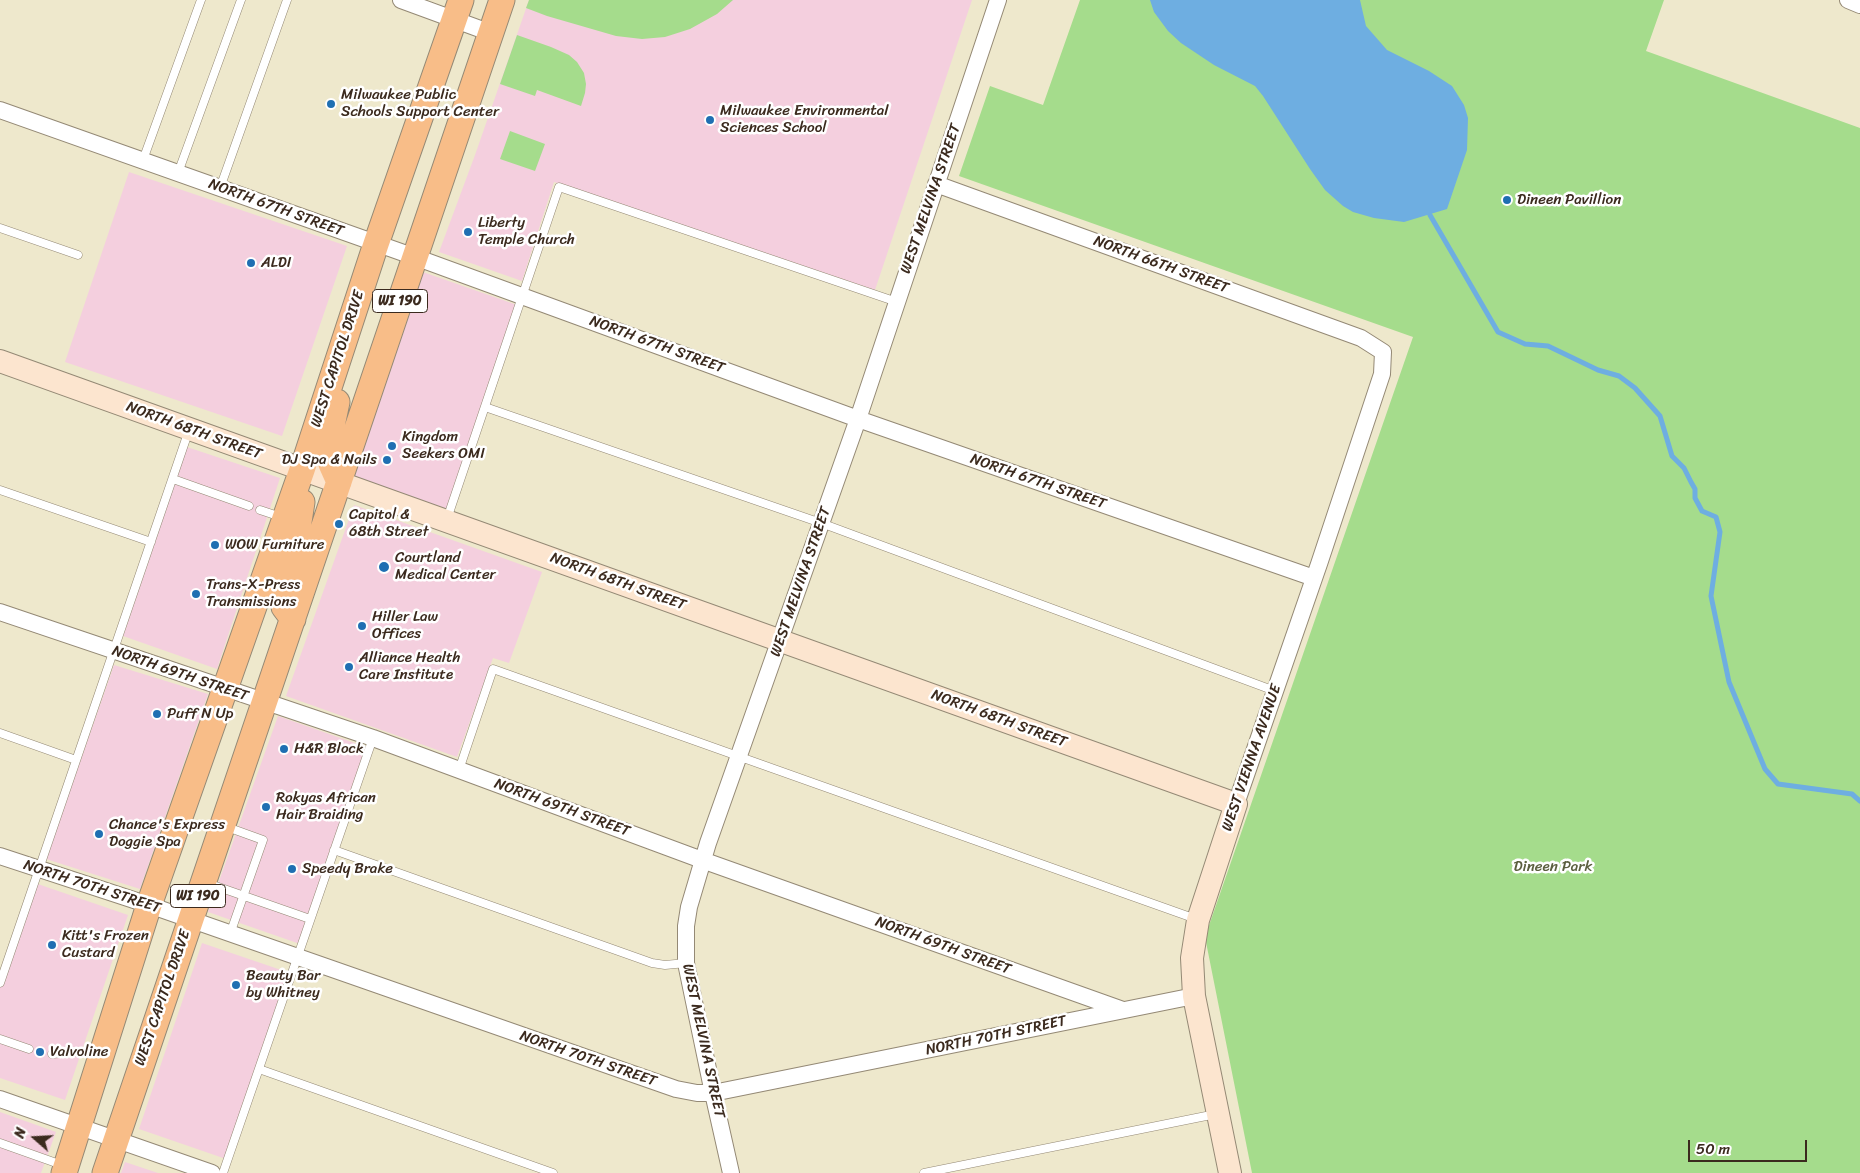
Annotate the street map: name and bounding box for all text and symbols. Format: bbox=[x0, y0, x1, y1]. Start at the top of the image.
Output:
place label: Milwaukee Public Schools Support Center bbox=[341, 86, 499, 121]
marker: Milwaukee Public Schools Support Center bbox=[325, 98, 337, 110]
place label: Milwaukee Environmental Sciences School bbox=[720, 102, 889, 137]
marker: Milwaukee Environmental Sciences School bbox=[704, 114, 716, 126]
street label: WEST MELVINA STREET bbox=[897, 122, 965, 276]
street label: NORTH 67TH STREET bbox=[206, 175, 346, 241]
place label: Dineen Pavillion bbox=[1517, 191, 1621, 209]
marker: Dineen Pavillion bbox=[1501, 194, 1513, 206]
place label: Liberty Temple Church bbox=[478, 214, 575, 249]
marker: Liberty Temple Church bbox=[462, 226, 474, 238]
street label: NORTH 66TH STREET bbox=[1091, 232, 1231, 298]
place label: ALDI bbox=[261, 254, 291, 272]
marker: ALDI bbox=[245, 257, 257, 269]
street label: WEST CAPITOL DRIVE bbox=[307, 288, 369, 430]
road number: WI 190 bbox=[372, 290, 428, 312]
street label: NORTH 67TH STREET bbox=[587, 312, 727, 378]
street label: NORTH 68TH STREET bbox=[124, 398, 264, 464]
place label: Kingdom Seekers OMI bbox=[402, 428, 485, 463]
marker: Kingdom Seekers OMI bbox=[386, 440, 398, 452]
street label: NORTH 67TH STREET bbox=[968, 450, 1108, 514]
place label: DJ Spa & Nails bbox=[282, 451, 377, 469]
marker: DJ Spa & Nails bbox=[381, 454, 393, 466]
street label: WEST MELVINA STREET bbox=[767, 505, 835, 659]
place label: Capitol & 68th Street bbox=[349, 506, 428, 541]
marker: Capitol & 68th Street bbox=[333, 518, 345, 530]
place label: WOW Furniture bbox=[225, 536, 324, 554]
marker: WOW Furniture bbox=[209, 539, 221, 551]
place label: Courtland Medical Center bbox=[395, 549, 496, 584]
street label: NORTH 68TH STREET bbox=[548, 549, 688, 615]
marker: Courtland Medical Center bbox=[377, 560, 391, 574]
place label: Trans-X-Press Transmissions bbox=[206, 576, 300, 611]
marker: Trans-X-Press Transmissions bbox=[190, 588, 202, 600]
place label: Hiller Law Offices bbox=[372, 608, 438, 643]
marker: Hiller Law Offices bbox=[356, 620, 368, 632]
street label: NORTH 69TH STREET bbox=[109, 642, 251, 706]
place label: Alliance Health Care Institute bbox=[359, 649, 460, 684]
marker: Alliance Health Care Institute bbox=[343, 661, 355, 673]
street label: WEST VIENNA AVENUE bbox=[1218, 682, 1286, 834]
street label: NORTH 68TH STREET bbox=[929, 686, 1069, 752]
place label: Puff N Up bbox=[167, 705, 233, 723]
marker: Puff N Up bbox=[151, 708, 163, 720]
place label: H&R Block bbox=[294, 740, 364, 758]
marker: H&R Block bbox=[278, 743, 290, 755]
street label: NORTH 69TH STREET bbox=[492, 775, 632, 841]
place label: Rokyas African Hair Braiding bbox=[276, 789, 376, 824]
marker: Rokyas African Hair Braiding bbox=[260, 801, 272, 813]
place label: Chance's Express Doggie Spa bbox=[109, 816, 225, 851]
marker: Chance's Express Doggie Spa bbox=[93, 828, 105, 840]
street label: NORTH 70TH STREET bbox=[21, 856, 163, 918]
park label: Dineen Park bbox=[1514, 858, 1592, 876]
place label: Speedy Brake bbox=[302, 860, 393, 878]
marker: Speedy Brake bbox=[286, 863, 298, 875]
road number: WI 190 bbox=[170, 884, 226, 908]
street label: NORTH 69TH STREET bbox=[873, 913, 1013, 979]
place label: Kitt's Frozen Custard bbox=[62, 927, 149, 962]
street label: WEST CAPITOL DRIVE bbox=[131, 928, 195, 1068]
marker: Kitt's Frozen Custard bbox=[46, 939, 58, 951]
street label: WEST MELVINA STREET bbox=[678, 962, 728, 1120]
place label: Beauty Bar by Whitney bbox=[246, 967, 320, 1002]
marker: Beauty Bar by Whitney bbox=[230, 979, 242, 991]
street label: NORTH 70TH STREET bbox=[924, 1012, 1068, 1060]
street label: NORTH 70TH STREET bbox=[517, 1027, 659, 1091]
place label: Valvoline bbox=[50, 1043, 108, 1061]
marker: Valvoline bbox=[34, 1046, 46, 1058]
north arrow bbox=[10, 1113, 60, 1163]
text: N bbox=[7, 1124, 34, 1142]
scale bar bbox=[1690, 1130, 1809, 1162]
text: 50 m bbox=[1696, 1136, 1730, 1162]

